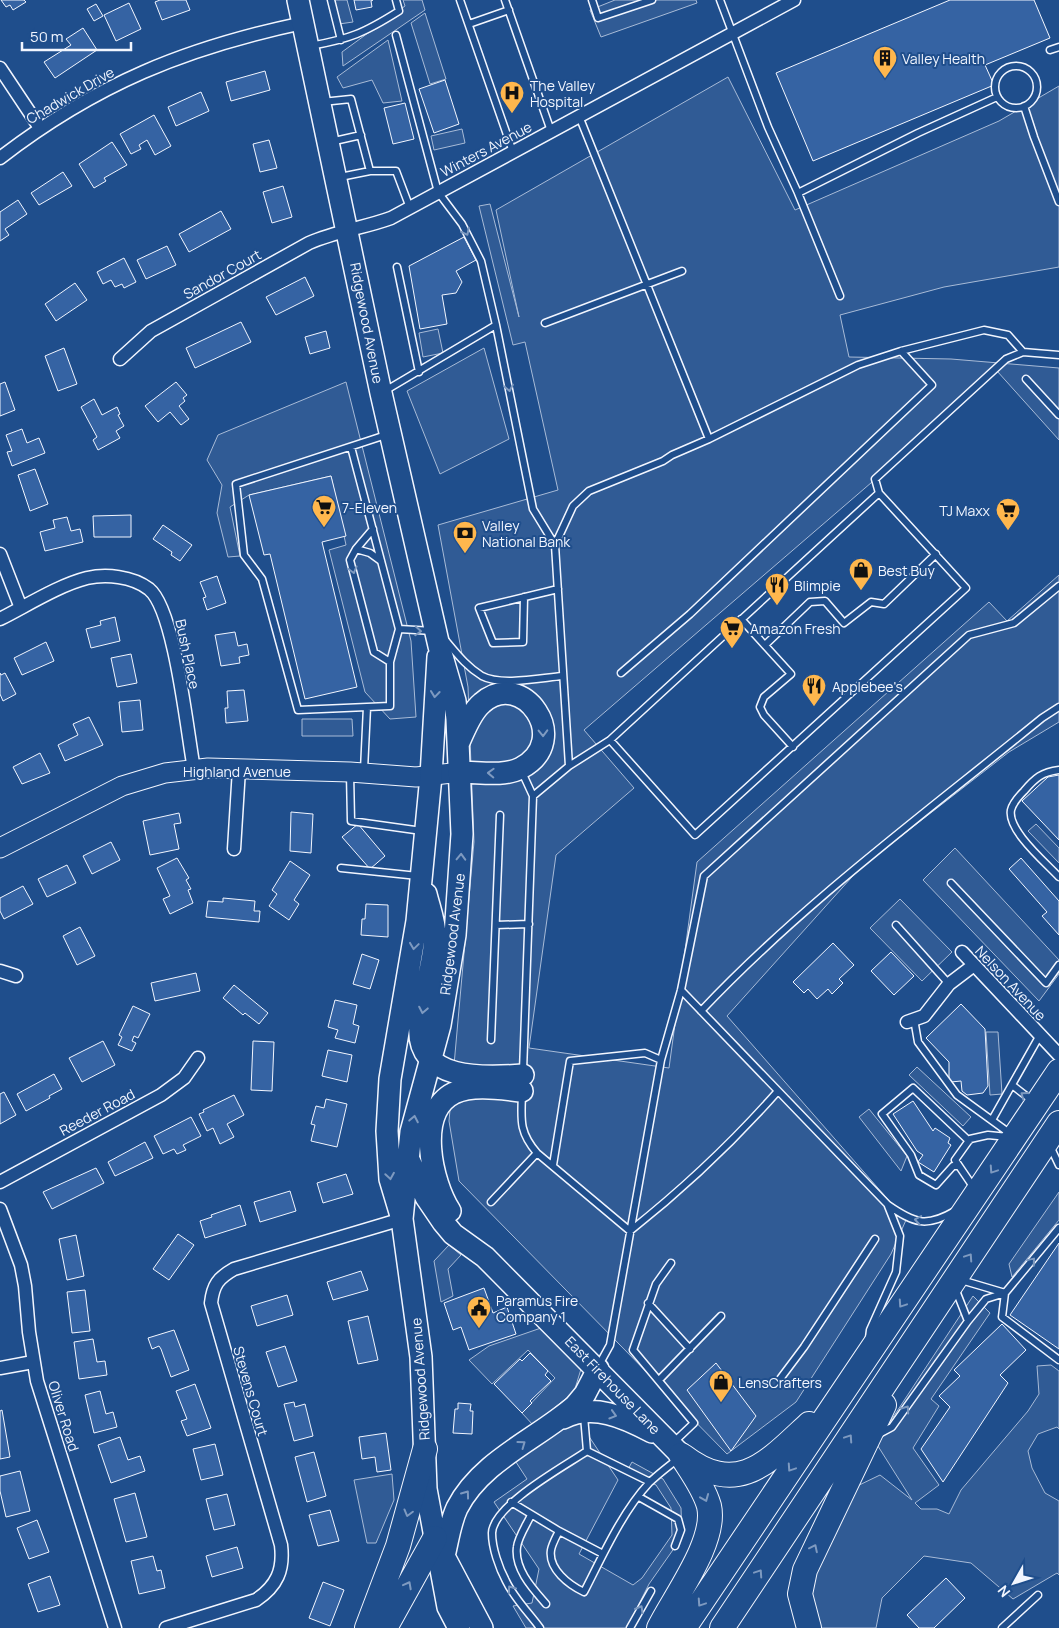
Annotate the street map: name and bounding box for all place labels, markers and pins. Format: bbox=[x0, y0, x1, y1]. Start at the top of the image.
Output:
building icon: Valley Health bbox=[872, 45, 898, 79]
place label: Valley Health bbox=[902, 49, 985, 68]
place label: The Valley Hospital bbox=[530, 76, 596, 111]
hospital icon: The Valley Hospital bbox=[499, 80, 525, 114]
supermarket icon: 7-Eleven bbox=[311, 494, 337, 528]
supermarket icon: TJ Maxx bbox=[995, 497, 1021, 531]
place label: 7-Eleven bbox=[342, 498, 397, 517]
place label: TJ Maxx bbox=[939, 501, 991, 520]
place label: Valley National Bank bbox=[482, 516, 571, 551]
bank icon: Valley National Bank bbox=[452, 520, 478, 554]
shop icon: Best Buy bbox=[848, 557, 874, 591]
place label: Best Buy bbox=[878, 561, 935, 580]
restaurant icon: Blimpie bbox=[764, 572, 790, 606]
place label: Blimpie bbox=[794, 576, 841, 595]
supermarket icon: Amazon Fresh bbox=[719, 615, 745, 649]
place label: Amazon Fresh bbox=[750, 619, 841, 638]
restaurant icon: Applebee's bbox=[801, 673, 827, 707]
place label: Applebee's bbox=[832, 677, 903, 696]
place label: Paramus Fire Company 1 bbox=[496, 1291, 578, 1326]
public building icon: Paramus Fire Company 1 bbox=[466, 1295, 492, 1329]
shop icon: LensCrafters bbox=[708, 1369, 734, 1403]
place label: LensCrafters bbox=[738, 1373, 822, 1392]

